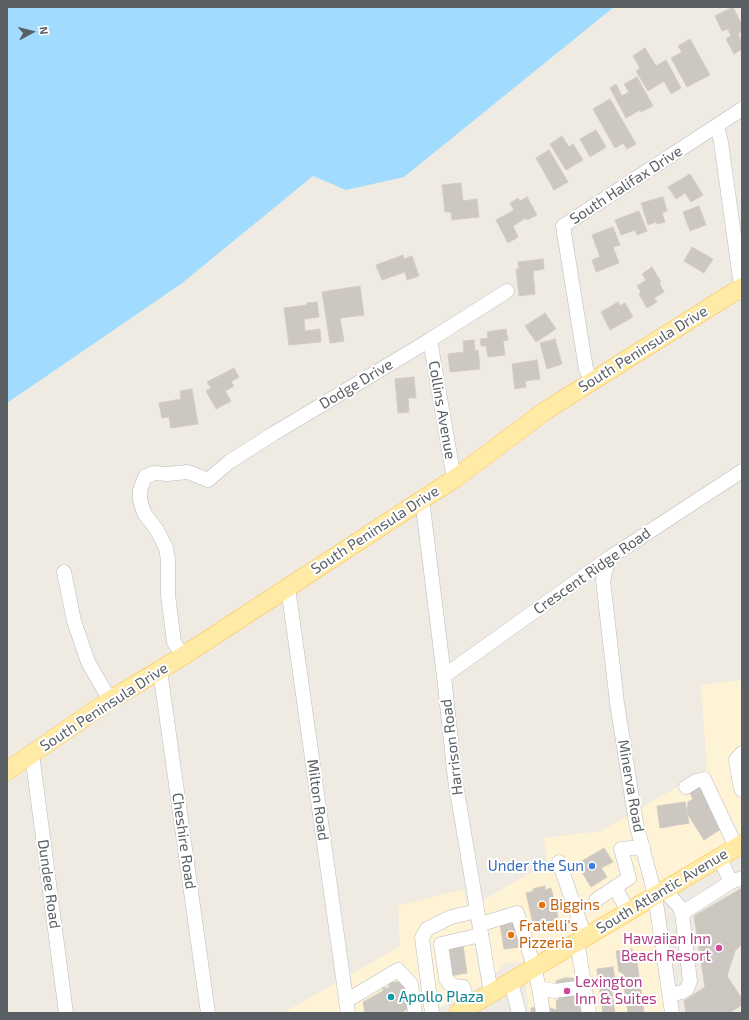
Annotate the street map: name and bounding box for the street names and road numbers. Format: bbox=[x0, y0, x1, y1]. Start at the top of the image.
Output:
street label: South Halifax Drive bbox=[566, 142, 686, 228]
street label: South Peninsula Drive bbox=[575, 302, 711, 396]
street label: Dodge Drive bbox=[316, 355, 396, 413]
street label: Collins Avenue bbox=[424, 359, 460, 461]
street label: South Peninsula Drive bbox=[308, 482, 442, 578]
street label: Crescent Ridge Road bbox=[530, 524, 654, 618]
street label: South Peninsula Drive bbox=[37, 659, 171, 755]
street label: Harrison Road bbox=[437, 698, 467, 796]
street label: Minerva Road bbox=[614, 738, 648, 834]
street label: Milton Road bbox=[303, 758, 333, 842]
street label: Cheshire Road bbox=[168, 792, 200, 890]
street label: Dundee Road bbox=[34, 838, 64, 930]
street label: South Atlantic Avenue bbox=[593, 845, 731, 937]

